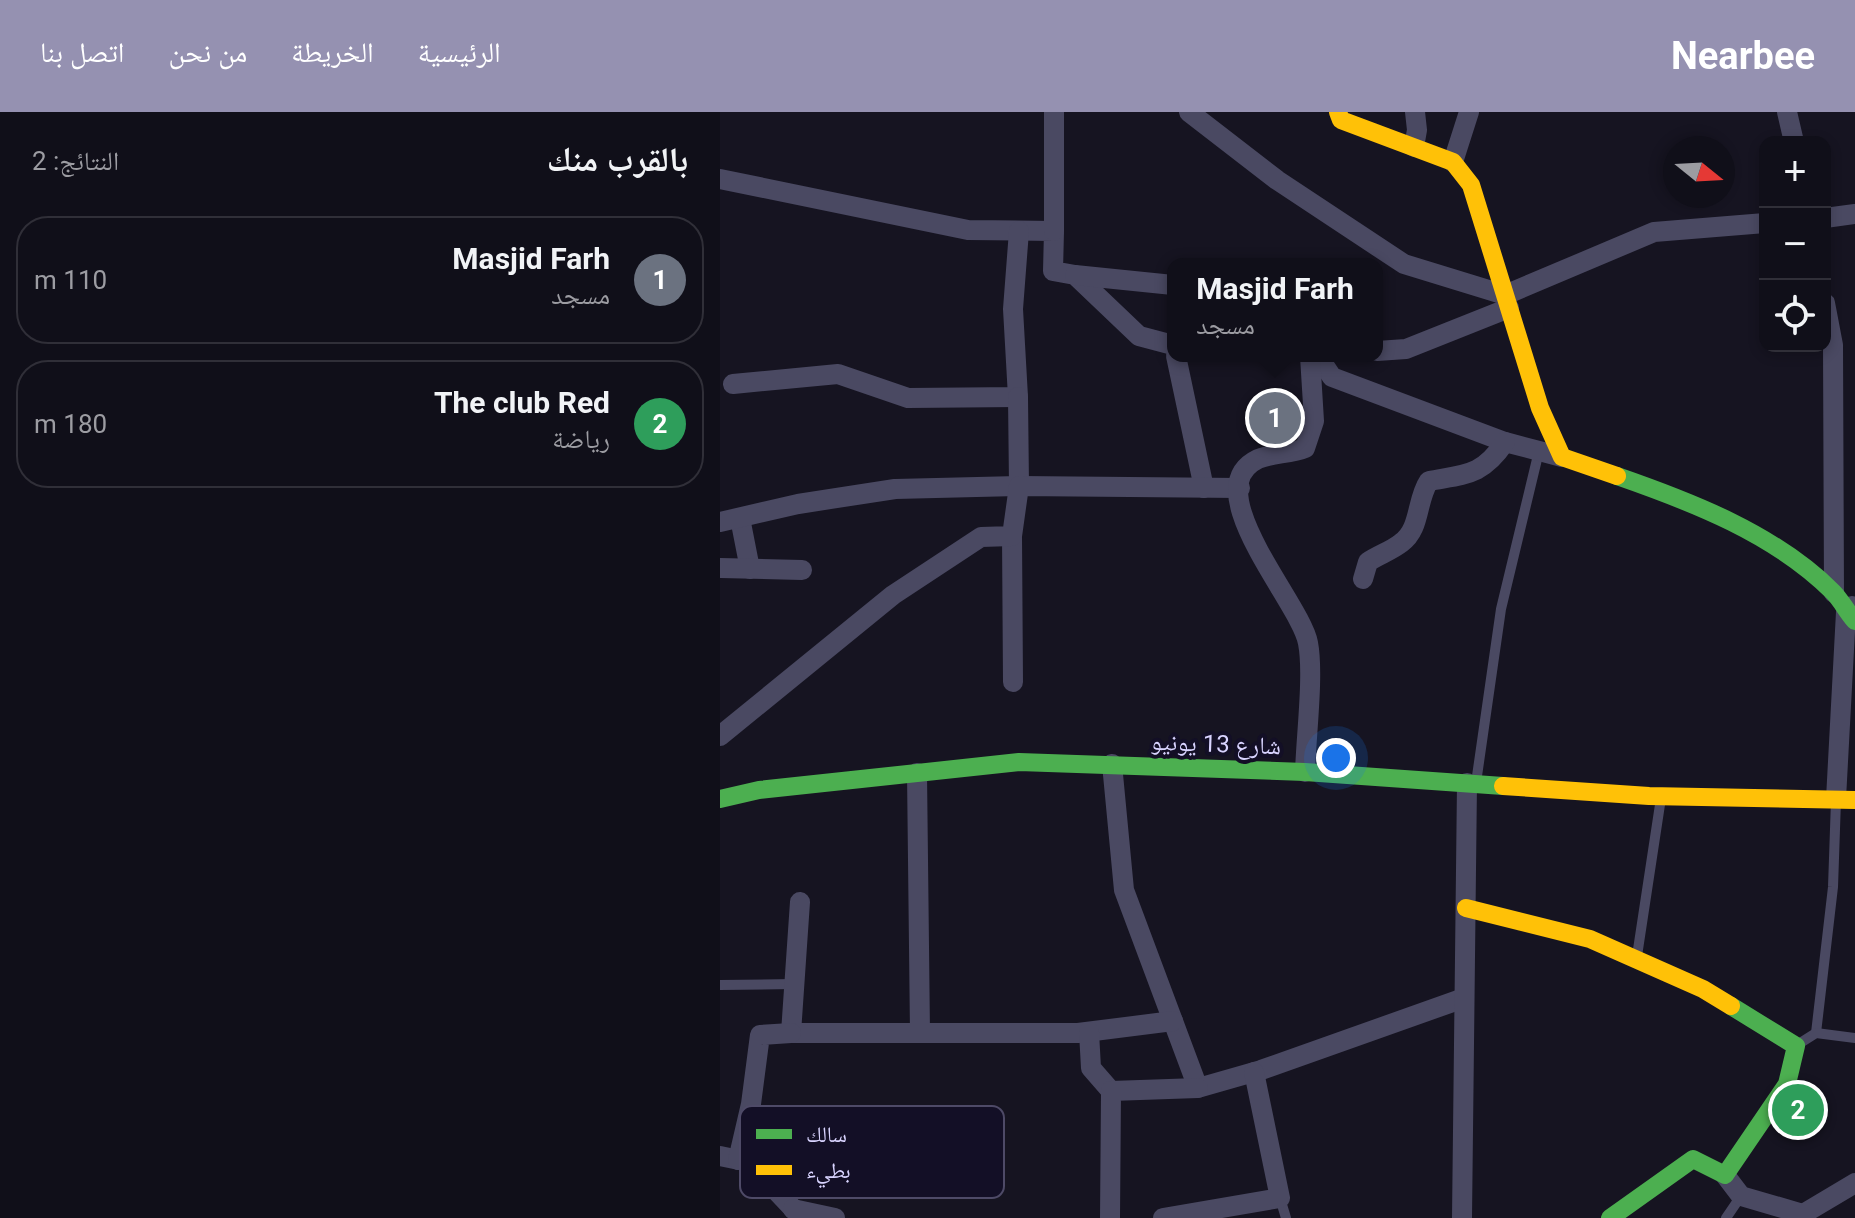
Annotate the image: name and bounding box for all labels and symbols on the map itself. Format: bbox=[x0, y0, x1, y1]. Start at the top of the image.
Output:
north arrow bbox=[1663, 136, 1735, 208]
pin: 1 bbox=[1249, 388, 1301, 448]
street label: شارع 13 يونيو bbox=[1150, 728, 1282, 761]
your location bbox=[1316, 738, 1356, 778]
pin: 2 bbox=[1772, 1080, 1824, 1140]
legend bbox=[740, 1106, 1004, 1198]
text: سالك bbox=[806, 1122, 847, 1147]
text: بطيء bbox=[806, 1158, 851, 1188]

